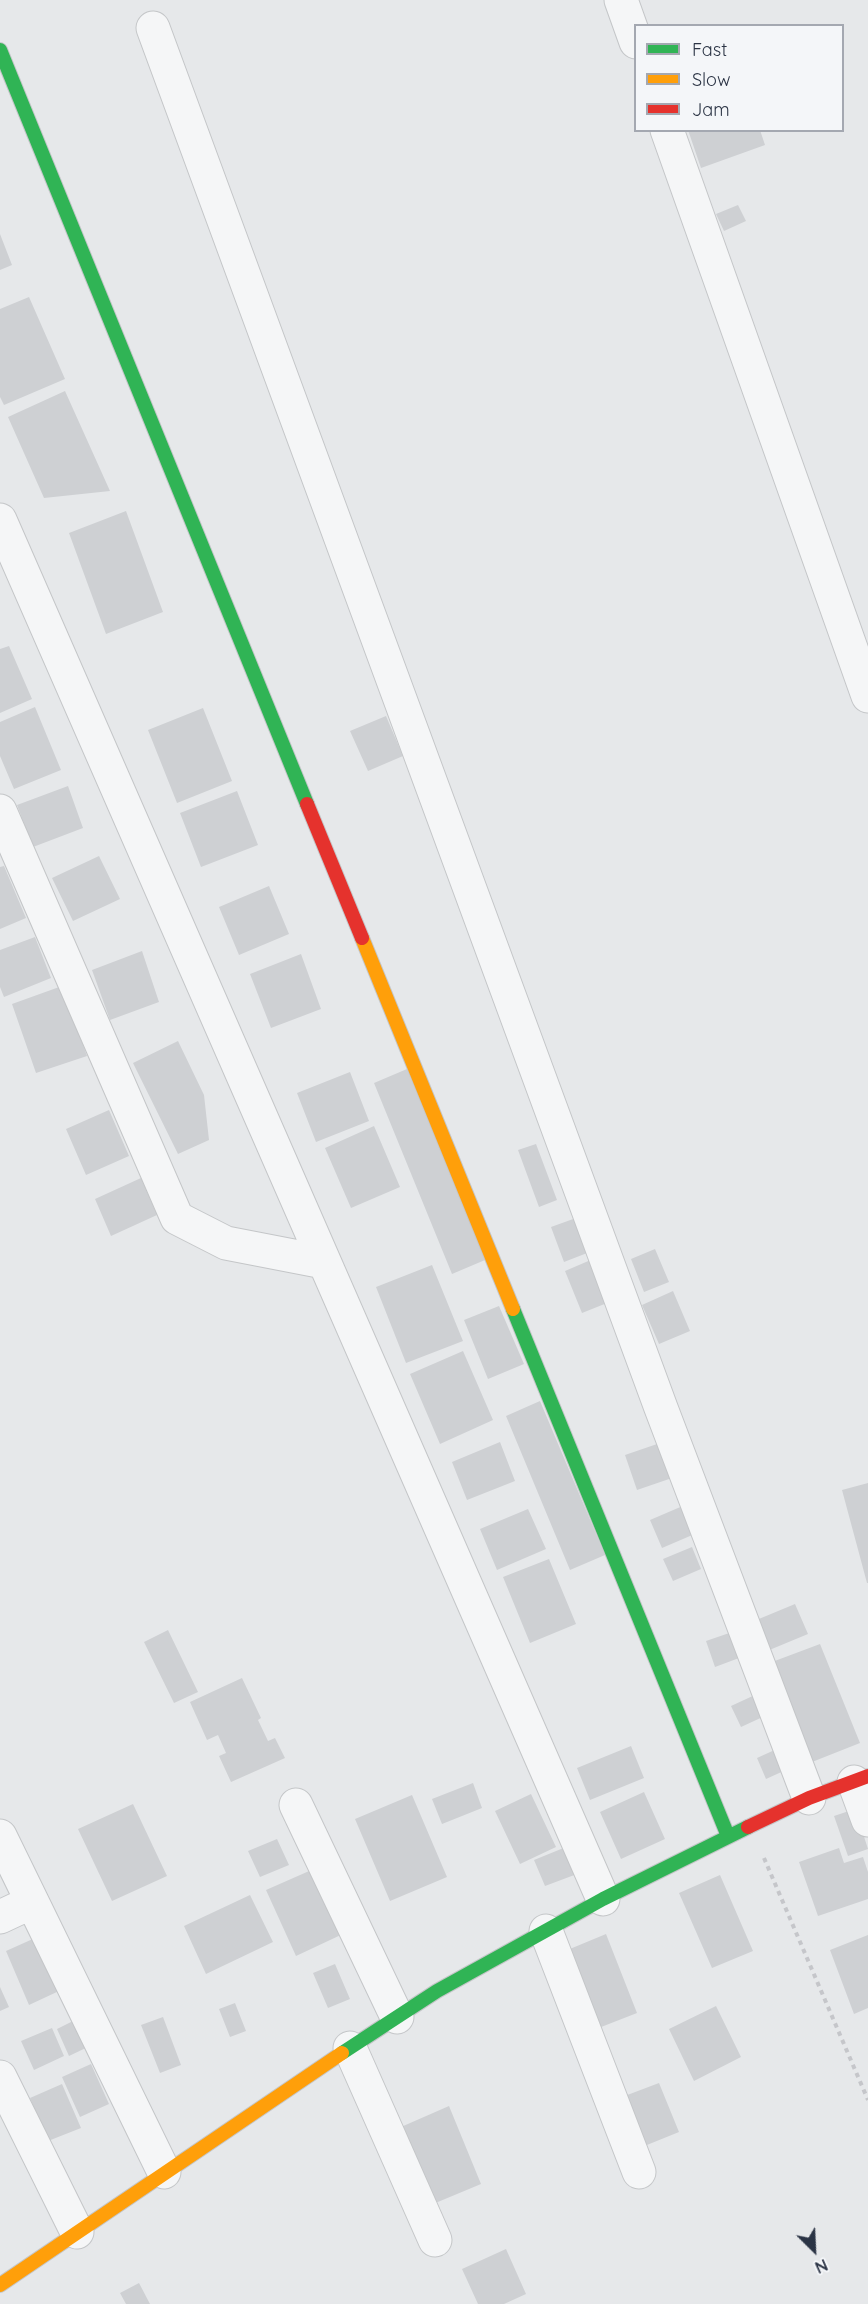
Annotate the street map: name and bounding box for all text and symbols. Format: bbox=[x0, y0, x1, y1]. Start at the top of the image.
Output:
legend bbox=[634, 24, 844, 132]
text: Fast bbox=[692, 38, 727, 61]
text: Slow bbox=[692, 68, 730, 91]
text: Jam bbox=[692, 98, 730, 121]
north arrow bbox=[784, 2220, 844, 2280]
text: N bbox=[812, 2255, 831, 2278]

